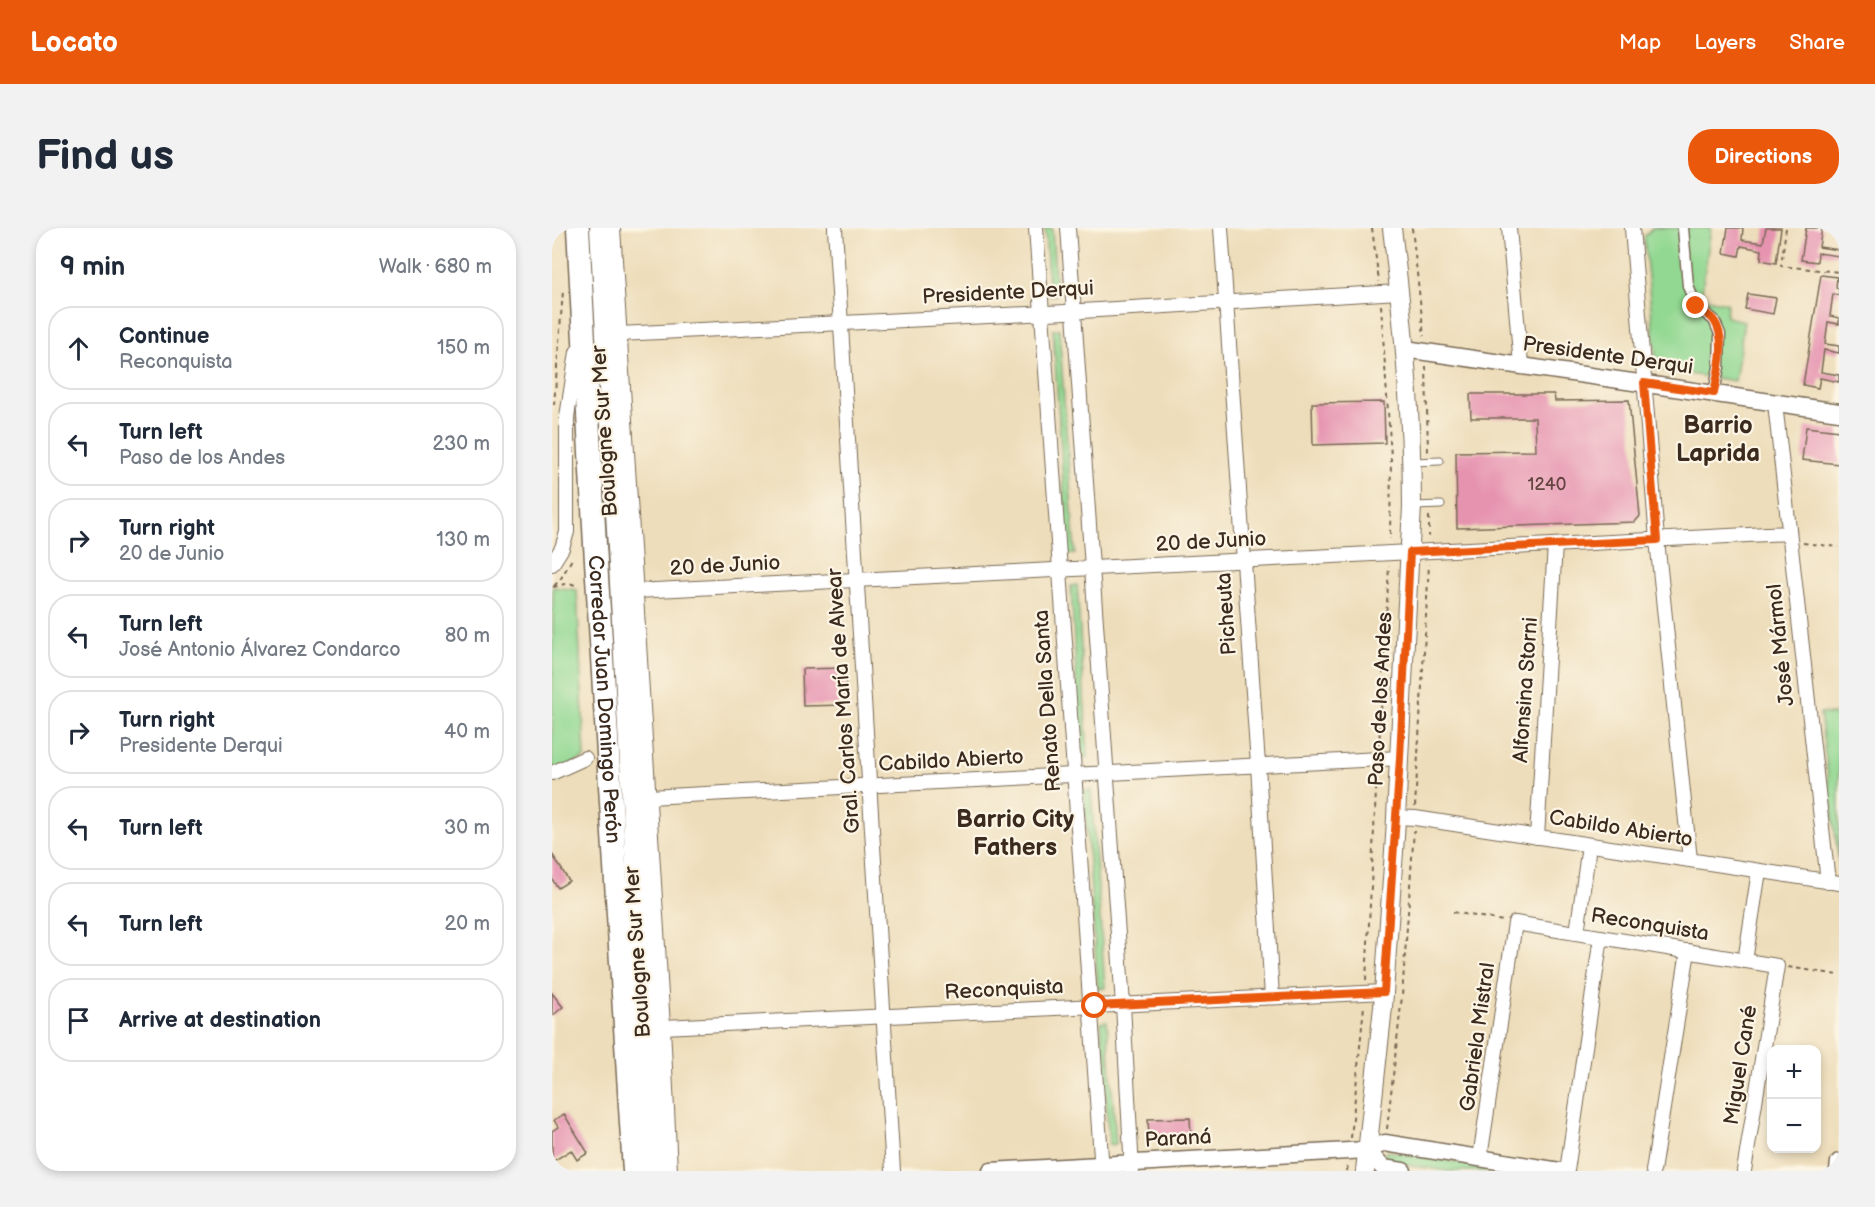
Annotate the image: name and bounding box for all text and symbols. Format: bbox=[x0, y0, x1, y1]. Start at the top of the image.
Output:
text: Locato bbox=[30, 26, 118, 59]
text: Map bbox=[1619, 30, 1661, 55]
text: Layers bbox=[1694, 30, 1756, 55]
text: Share bbox=[1789, 30, 1845, 55]
button: Directions bbox=[1688, 129, 1839, 184]
text: Find us bbox=[36, 131, 174, 182]
text: 9 min bbox=[60, 252, 125, 283]
text: Walk · 680 m bbox=[379, 255, 492, 279]
street label: Presidente Derqui bbox=[922, 276, 1095, 309]
route end bbox=[1682, 292, 1708, 318]
text: Continue bbox=[119, 323, 209, 350]
street label: Presidente Derqui bbox=[1521, 331, 1695, 380]
icon: ahead bbox=[62, 332, 95, 365]
text: 150 m bbox=[437, 336, 490, 360]
street label: Boulogne Sur Mer bbox=[586, 344, 623, 518]
text: Reconquista bbox=[119, 350, 233, 374]
district label: Barrio Laprida bbox=[1676, 411, 1760, 468]
text: Turn left bbox=[119, 419, 203, 446]
icon: left bbox=[62, 428, 95, 461]
text: 230 m bbox=[433, 432, 490, 456]
text: Paso de los Andes bbox=[119, 446, 285, 470]
house number: 1240 bbox=[1528, 474, 1566, 495]
text: Turn right bbox=[119, 515, 215, 542]
icon: right bbox=[62, 524, 95, 557]
street label: 20 de Junio bbox=[1155, 526, 1267, 557]
text: 130 m bbox=[436, 528, 490, 552]
text: 20 de Junio bbox=[119, 542, 224, 566]
street label: 20 de Junio bbox=[669, 550, 781, 581]
street label: Corredor Juan Domingo Perón bbox=[583, 554, 626, 844]
street label: Gral. Carlos María de Alvear bbox=[822, 567, 865, 834]
street label: Picheuta bbox=[1211, 572, 1242, 656]
street label: José Mármol bbox=[1762, 583, 1799, 707]
street label: Renato Della Santa bbox=[1029, 609, 1066, 793]
text: Turn left bbox=[119, 611, 203, 638]
street label: Paso de los Andes bbox=[1363, 611, 1398, 787]
street label: Alfonsina Storni bbox=[1508, 616, 1543, 764]
icon: left bbox=[62, 620, 95, 653]
text: 80 m bbox=[445, 624, 490, 648]
text: José Antonio Álvarez Condarco bbox=[119, 638, 401, 662]
text: Turn right bbox=[119, 707, 215, 734]
icon: right bbox=[62, 716, 95, 749]
text: 40 m bbox=[444, 720, 490, 744]
text: Presidente Derqui bbox=[119, 734, 283, 758]
street label: Cabildo Abierto bbox=[878, 744, 1024, 777]
district label: Barrio City Fathers bbox=[956, 805, 1074, 862]
street label: Cabildo Abierto bbox=[1547, 805, 1695, 852]
icon: left bbox=[62, 812, 95, 845]
text: Turn left bbox=[119, 815, 203, 842]
text: 30 m bbox=[444, 816, 490, 840]
street label: Boulogne Sur Mer bbox=[619, 865, 656, 1039]
street label: Reconquista bbox=[1589, 903, 1711, 946]
icon: left bbox=[62, 908, 95, 941]
text: Turn left bbox=[119, 911, 203, 938]
text: 20 m bbox=[445, 912, 490, 936]
street label: Gabriela Mistral bbox=[1455, 961, 1500, 1113]
street label: Reconquista bbox=[944, 974, 1064, 1005]
route start bbox=[1081, 992, 1107, 1018]
street label: Miguel Cané bbox=[1719, 1003, 1762, 1127]
icon: arrive bbox=[62, 1004, 95, 1037]
text: Arrive at destination bbox=[119, 1007, 321, 1034]
map controls bbox=[1767, 1045, 1821, 1153]
button: + bbox=[1767, 1045, 1821, 1099]
button: − bbox=[1767, 1099, 1821, 1153]
street label: Paraná bbox=[1144, 1124, 1212, 1153]

